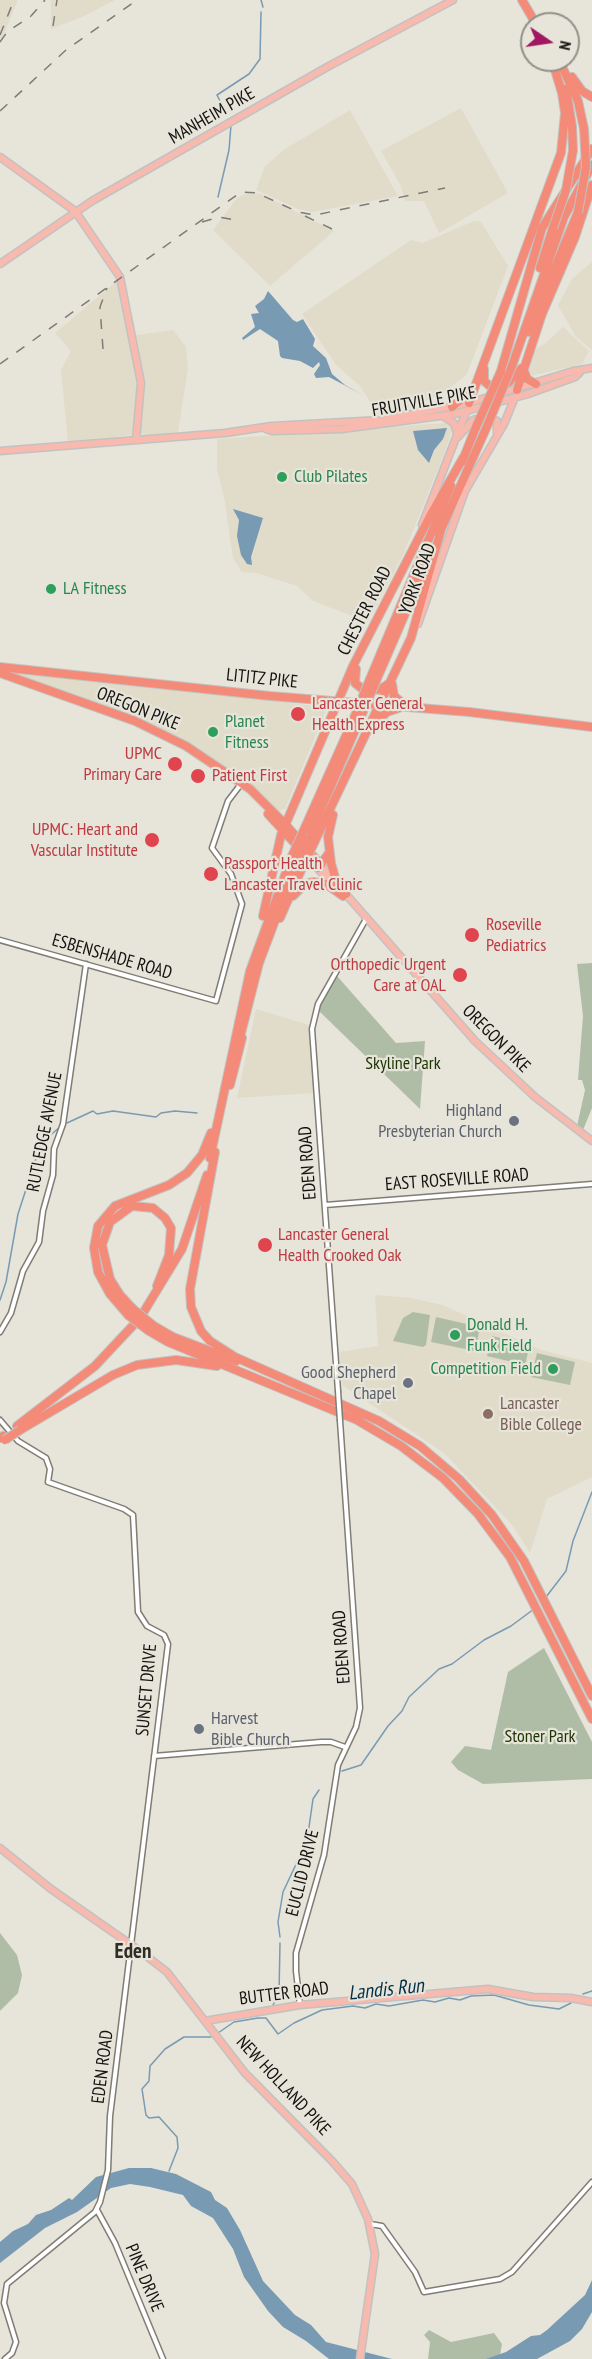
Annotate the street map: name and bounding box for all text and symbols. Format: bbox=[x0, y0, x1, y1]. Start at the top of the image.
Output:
north arrow bbox=[520, 12, 580, 72]
text: N bbox=[555, 39, 576, 52]
street label: MANHEIM PIKE bbox=[165, 83, 259, 149]
street label: FRUITVILLE PIKE bbox=[370, 382, 478, 422]
place label: Club Pilates bbox=[294, 466, 368, 488]
marker: Club Pilates bbox=[275, 470, 289, 484]
street label: YORK ROAD bbox=[395, 540, 441, 618]
street label: CHESTER ROAD bbox=[333, 563, 397, 659]
place label: LA Fitness bbox=[63, 578, 127, 600]
marker: LA Fitness bbox=[44, 582, 58, 596]
street label: LITITZ PIKE bbox=[225, 664, 299, 694]
street label: OREGON PIKE bbox=[93, 683, 183, 735]
place label: Lancaster General Health Express bbox=[312, 693, 423, 736]
marker: Lancaster General Health Express bbox=[289, 705, 307, 723]
place label: Planet Fitness bbox=[225, 711, 269, 754]
marker: Planet Fitness bbox=[206, 725, 220, 739]
place label: UPMC Primary Care bbox=[84, 743, 162, 786]
marker: UPMC Primary Care bbox=[166, 755, 184, 773]
place label: Patient First bbox=[212, 765, 287, 787]
marker: Patient First bbox=[189, 767, 207, 785]
place label: UPMC: Heart and Vascular Institute bbox=[31, 819, 138, 862]
marker: UPMC: Heart and Vascular Institute bbox=[143, 831, 161, 849]
place label: Passport Health Lancaster Travel Clinic bbox=[224, 853, 363, 896]
marker: Passport Health Lancaster Travel Clinic bbox=[202, 865, 220, 883]
place label: Roseville Pediatrics bbox=[486, 914, 546, 956]
marker: Roseville Pediatrics bbox=[463, 926, 481, 944]
street label: ESBENSHADE ROAD bbox=[50, 930, 174, 984]
place label: Orthopedic Urgent Care at OAL bbox=[331, 954, 446, 996]
marker: Orthopedic Urgent Care at OAL bbox=[451, 966, 469, 984]
street label: OREGON PIKE bbox=[457, 1000, 535, 1078]
park label: Skyline Park bbox=[365, 1053, 441, 1075]
street label: RUTLEDGE AVENUE bbox=[23, 1070, 67, 1194]
place label: Highland Presbyterian Church bbox=[378, 1100, 502, 1142]
marker: Highland Presbyterian Church bbox=[507, 1114, 521, 1128]
street label: EDEN ROAD bbox=[295, 1125, 321, 1201]
street label: EAST ROSEVILLE ROAD bbox=[384, 1164, 530, 1196]
place label: Lancaster General Health Crooked Oak bbox=[278, 1224, 402, 1266]
marker: Lancaster General Health Crooked Oak bbox=[256, 1236, 274, 1254]
place label: Donald H. Funk Field bbox=[467, 1314, 532, 1356]
marker: Donald H. Funk Field bbox=[448, 1328, 462, 1342]
place label: Competition Field bbox=[431, 1358, 541, 1380]
place label: Good Shepherd Chapel bbox=[301, 1362, 396, 1404]
marker: Competition Field bbox=[546, 1362, 560, 1376]
marker: Good Shepherd Chapel bbox=[401, 1376, 415, 1390]
place label: Lancaster Bible College bbox=[500, 1393, 582, 1436]
marker: Lancaster Bible College bbox=[481, 1407, 495, 1421]
street label: EDEN ROAD bbox=[329, 1609, 355, 1685]
street label: SUNSET DRIVE bbox=[132, 1643, 162, 1737]
place label: Harvest Bible Church bbox=[211, 1708, 290, 1750]
marker: Harvest Bible Church bbox=[192, 1722, 206, 1736]
park label: Stoner Park bbox=[504, 1726, 576, 1748]
street label: EUCLID DRIVE bbox=[282, 1827, 324, 1919]
district label: Eden bbox=[115, 1939, 151, 1965]
water label: Landis Run bbox=[347, 1974, 425, 2006]
street label: BUTTER ROAD bbox=[238, 1978, 330, 2010]
street label: EDEN ROAD bbox=[88, 2029, 118, 2105]
street label: NEW HOLLAND PIKE bbox=[231, 2032, 335, 2140]
street label: PINE DRIVE bbox=[120, 2241, 168, 2315]

